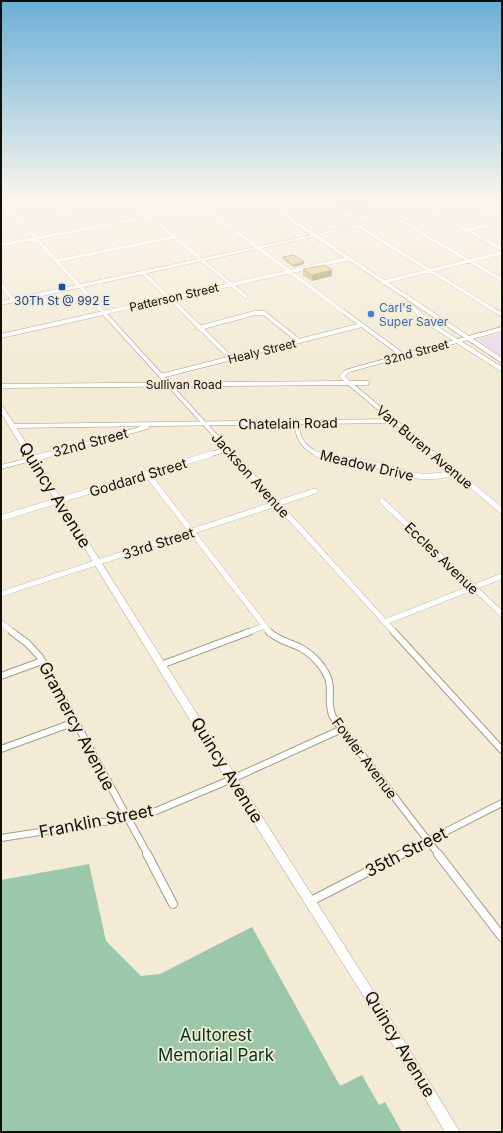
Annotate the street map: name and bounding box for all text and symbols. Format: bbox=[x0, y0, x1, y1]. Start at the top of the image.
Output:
street label: Patterson Street bbox=[128, 279, 220, 315]
marker: 30Th St @ 992 E bbox=[57, 282, 67, 292]
place label: 30Th St @ 992 E bbox=[14, 293, 110, 308]
place label: Carl's Super Saver bbox=[379, 300, 449, 329]
marker: Carl's Super Saver bbox=[366, 309, 376, 319]
street label: Healy Street bbox=[226, 335, 298, 367]
street label: 32nd Street bbox=[382, 336, 450, 368]
street label: Sullivan Road bbox=[146, 377, 222, 392]
street label: Van Buren Avenue bbox=[373, 402, 477, 492]
street label: Chatelain Road bbox=[238, 414, 338, 432]
street label: 32nd Street bbox=[50, 424, 130, 460]
street label: Jackson Avenue bbox=[208, 429, 294, 521]
street label: Quincy Avenue bbox=[15, 439, 95, 552]
street label: Meadow Drive bbox=[318, 446, 416, 484]
street label: Goddard Street bbox=[87, 454, 189, 500]
street label: Eccles Avenue bbox=[401, 518, 483, 598]
street label: 33rd Street bbox=[120, 523, 196, 563]
street label: Gramercy Avenue bbox=[35, 658, 119, 794]
street label: Quincy Avenue bbox=[187, 714, 267, 827]
street label: Fowler Avenue bbox=[329, 714, 401, 802]
street label: Franklin Street bbox=[37, 800, 155, 842]
street label: 35th Street bbox=[362, 823, 451, 881]
street label: Quincy Avenue bbox=[360, 987, 440, 1101]
park label: Aultorest Memorial Park bbox=[158, 1025, 275, 1065]

